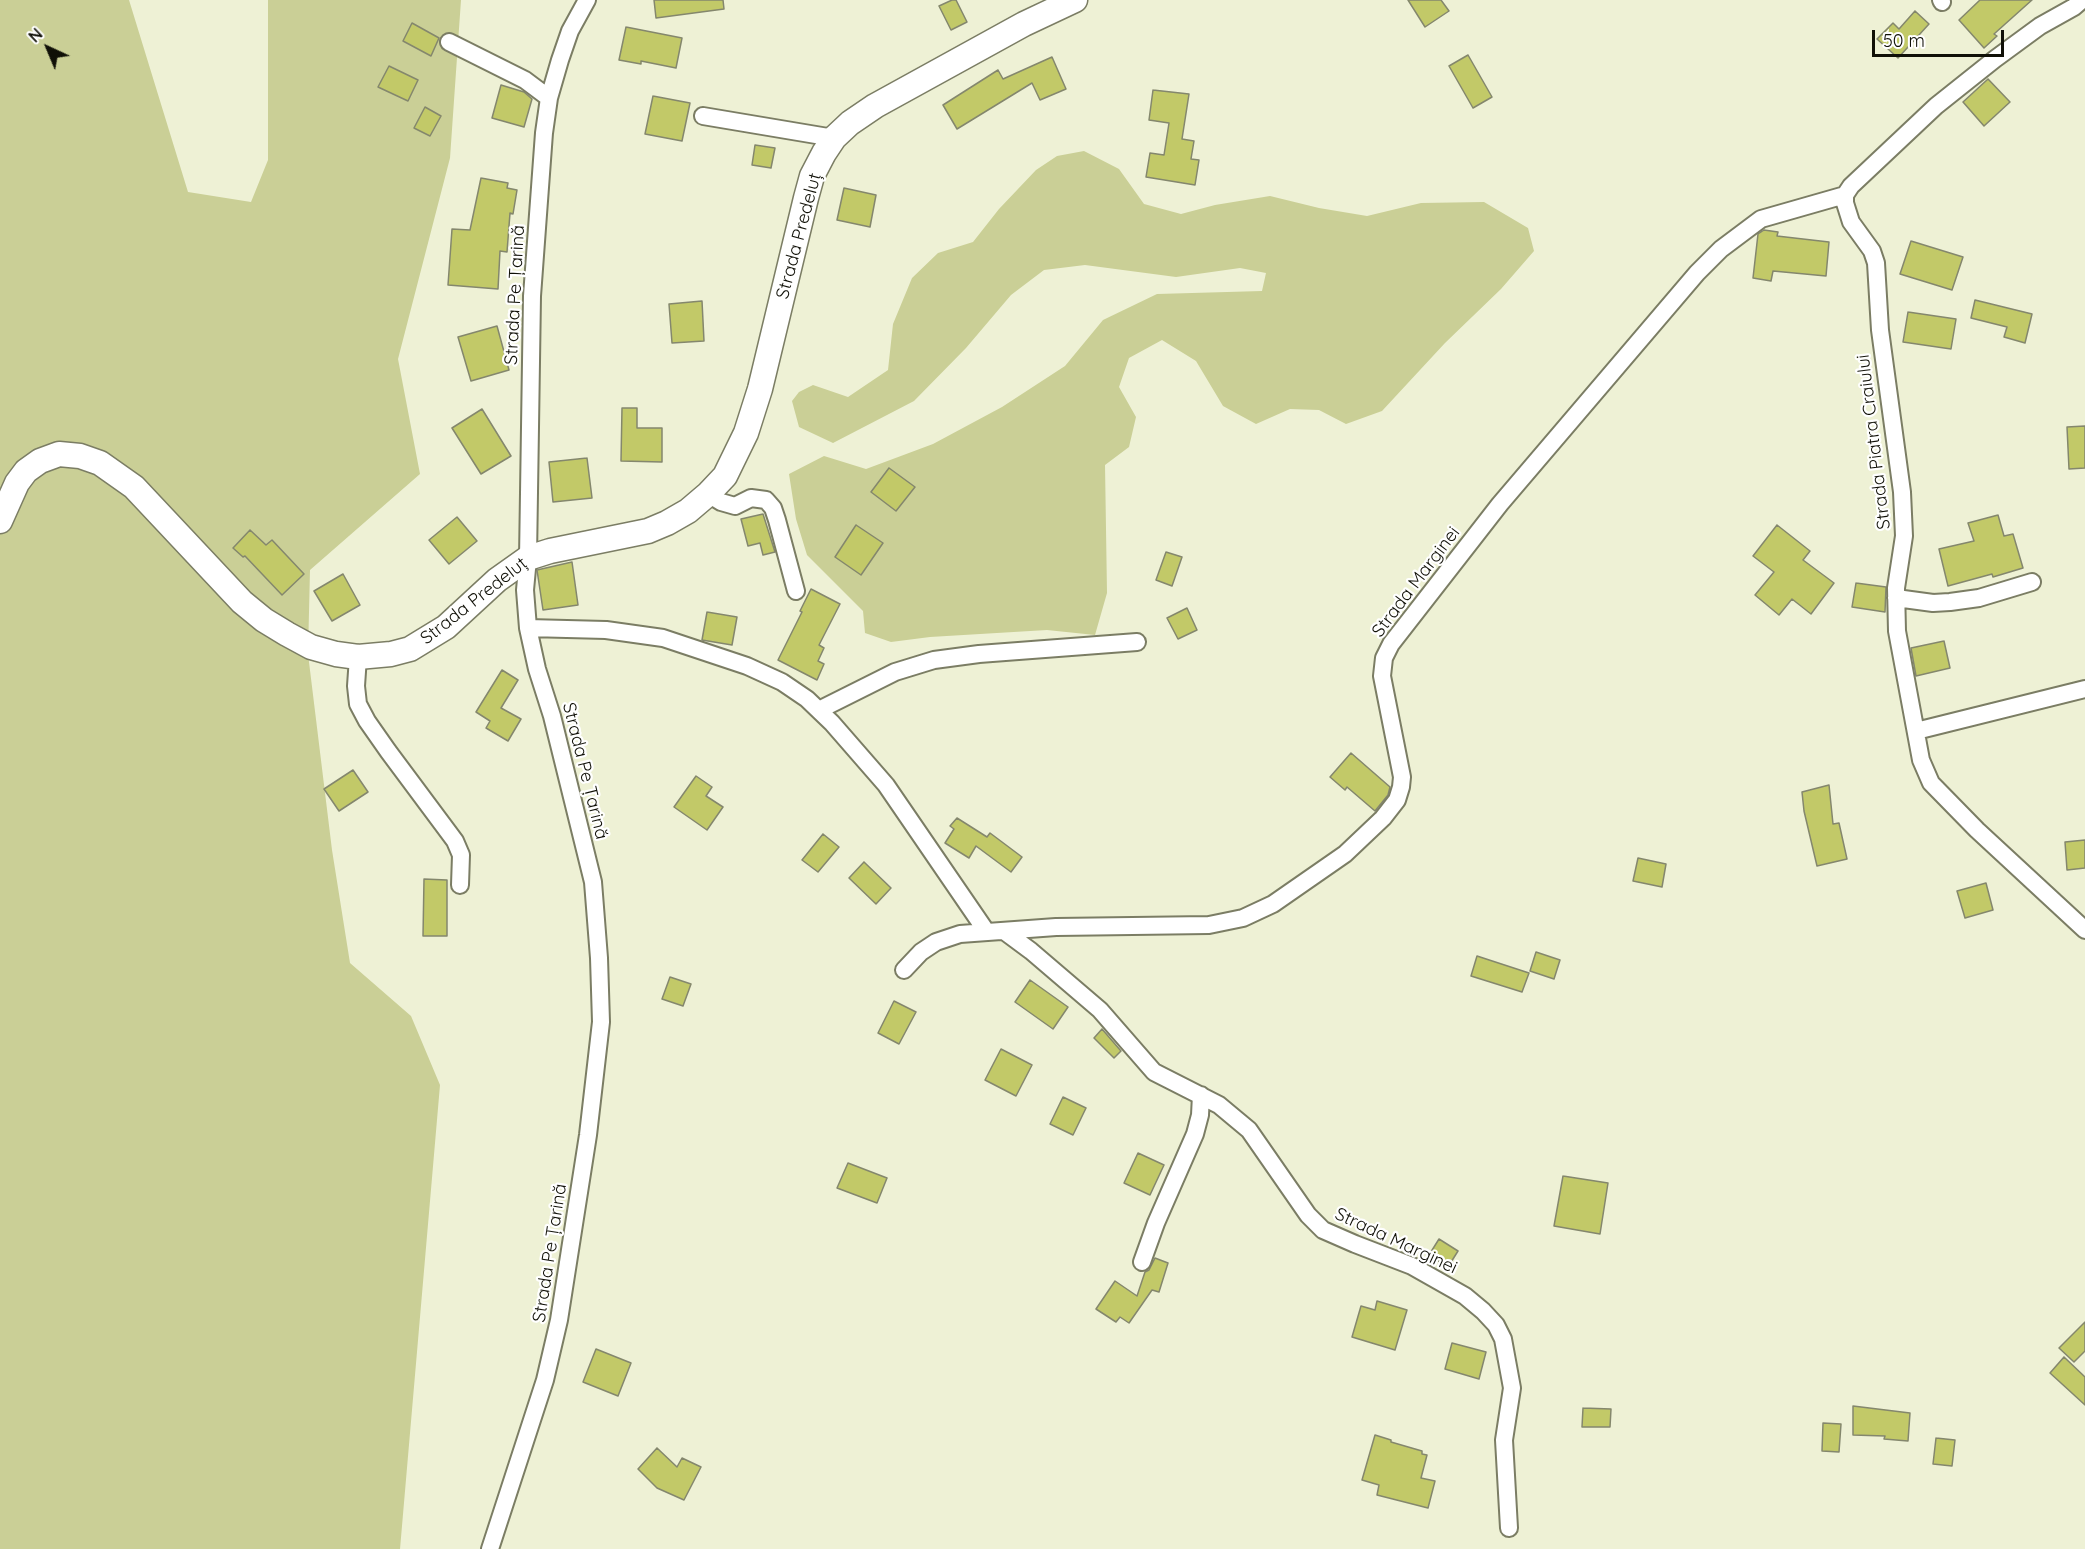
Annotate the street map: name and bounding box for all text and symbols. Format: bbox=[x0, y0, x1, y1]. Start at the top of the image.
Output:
north arrow bbox=[18, 18, 78, 78]
scale bar bbox=[1875, 18, 2007, 56]
text: N bbox=[24, 24, 47, 46]
text: 50 m bbox=[1883, 29, 1925, 52]
street label: Strada Predeluț bbox=[772, 171, 826, 301]
street label: Strada Pe Țarină bbox=[501, 224, 529, 366]
street label: Strada Piatra Craiului bbox=[1853, 353, 1895, 531]
street label: Strada Marginei bbox=[1367, 523, 1465, 641]
street label: Strada Predeluț bbox=[416, 553, 532, 649]
street label: Strada Pe Țarină bbox=[558, 700, 612, 842]
street label: Strada Pe Țarină bbox=[528, 1182, 572, 1324]
street label: Strada Marginei bbox=[1331, 1203, 1461, 1279]

